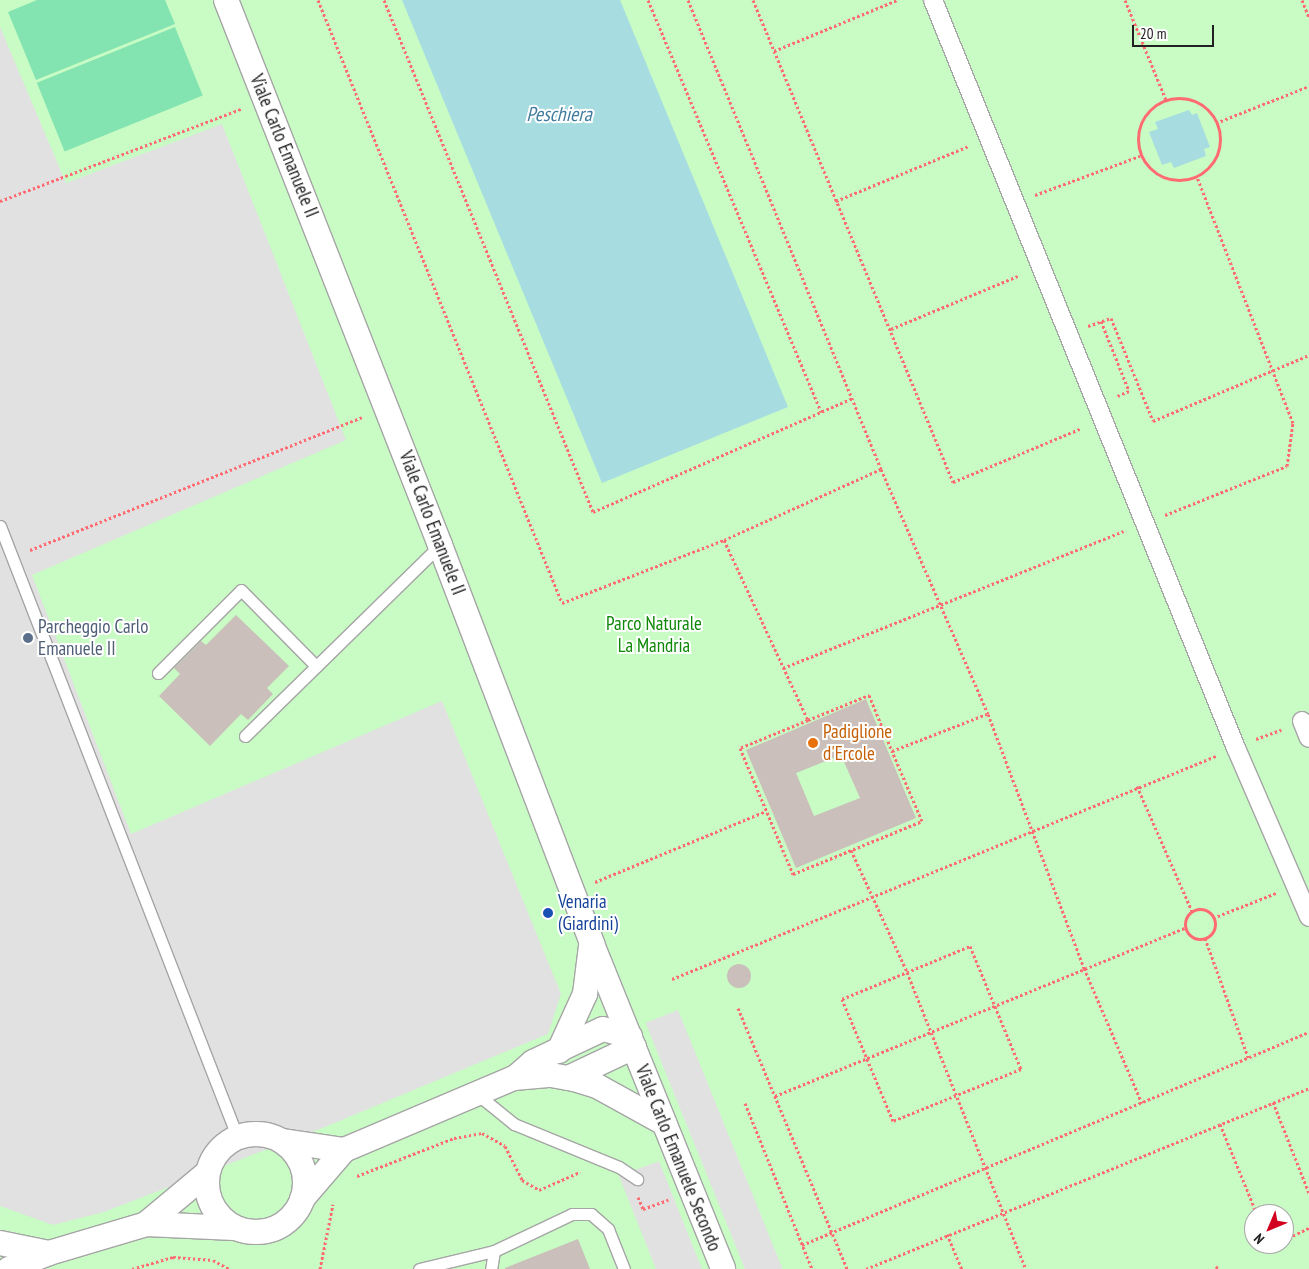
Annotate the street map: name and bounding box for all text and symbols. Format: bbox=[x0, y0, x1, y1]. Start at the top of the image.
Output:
scale bar bbox=[1134, 15, 1216, 47]
text: 20 m bbox=[1140, 24, 1166, 43]
street label: Viale Carlo Emanuele II bbox=[245, 71, 323, 221]
water label: Peschiera bbox=[526, 102, 592, 126]
street label: Viale Carlo Emanuele II bbox=[394, 448, 470, 598]
park label: Parco Naturale La Mandria bbox=[606, 613, 702, 657]
place label: Parcheggio Carlo Emanuele II bbox=[38, 616, 148, 660]
marker: Parcheggio Carlo Emanuele II bbox=[22, 632, 34, 644]
place label: Padiglione d'Ercole bbox=[823, 721, 892, 765]
marker: Padiglione d'Ercole bbox=[807, 737, 819, 749]
place label: Venaria (Giardini) bbox=[558, 891, 618, 935]
marker: Venaria (Giardini) bbox=[542, 907, 554, 919]
street label: Viale Carlo Emanuele Secondo bbox=[630, 1062, 726, 1254]
north arrow bbox=[1244, 1204, 1294, 1254]
text: N bbox=[1250, 1230, 1268, 1248]

